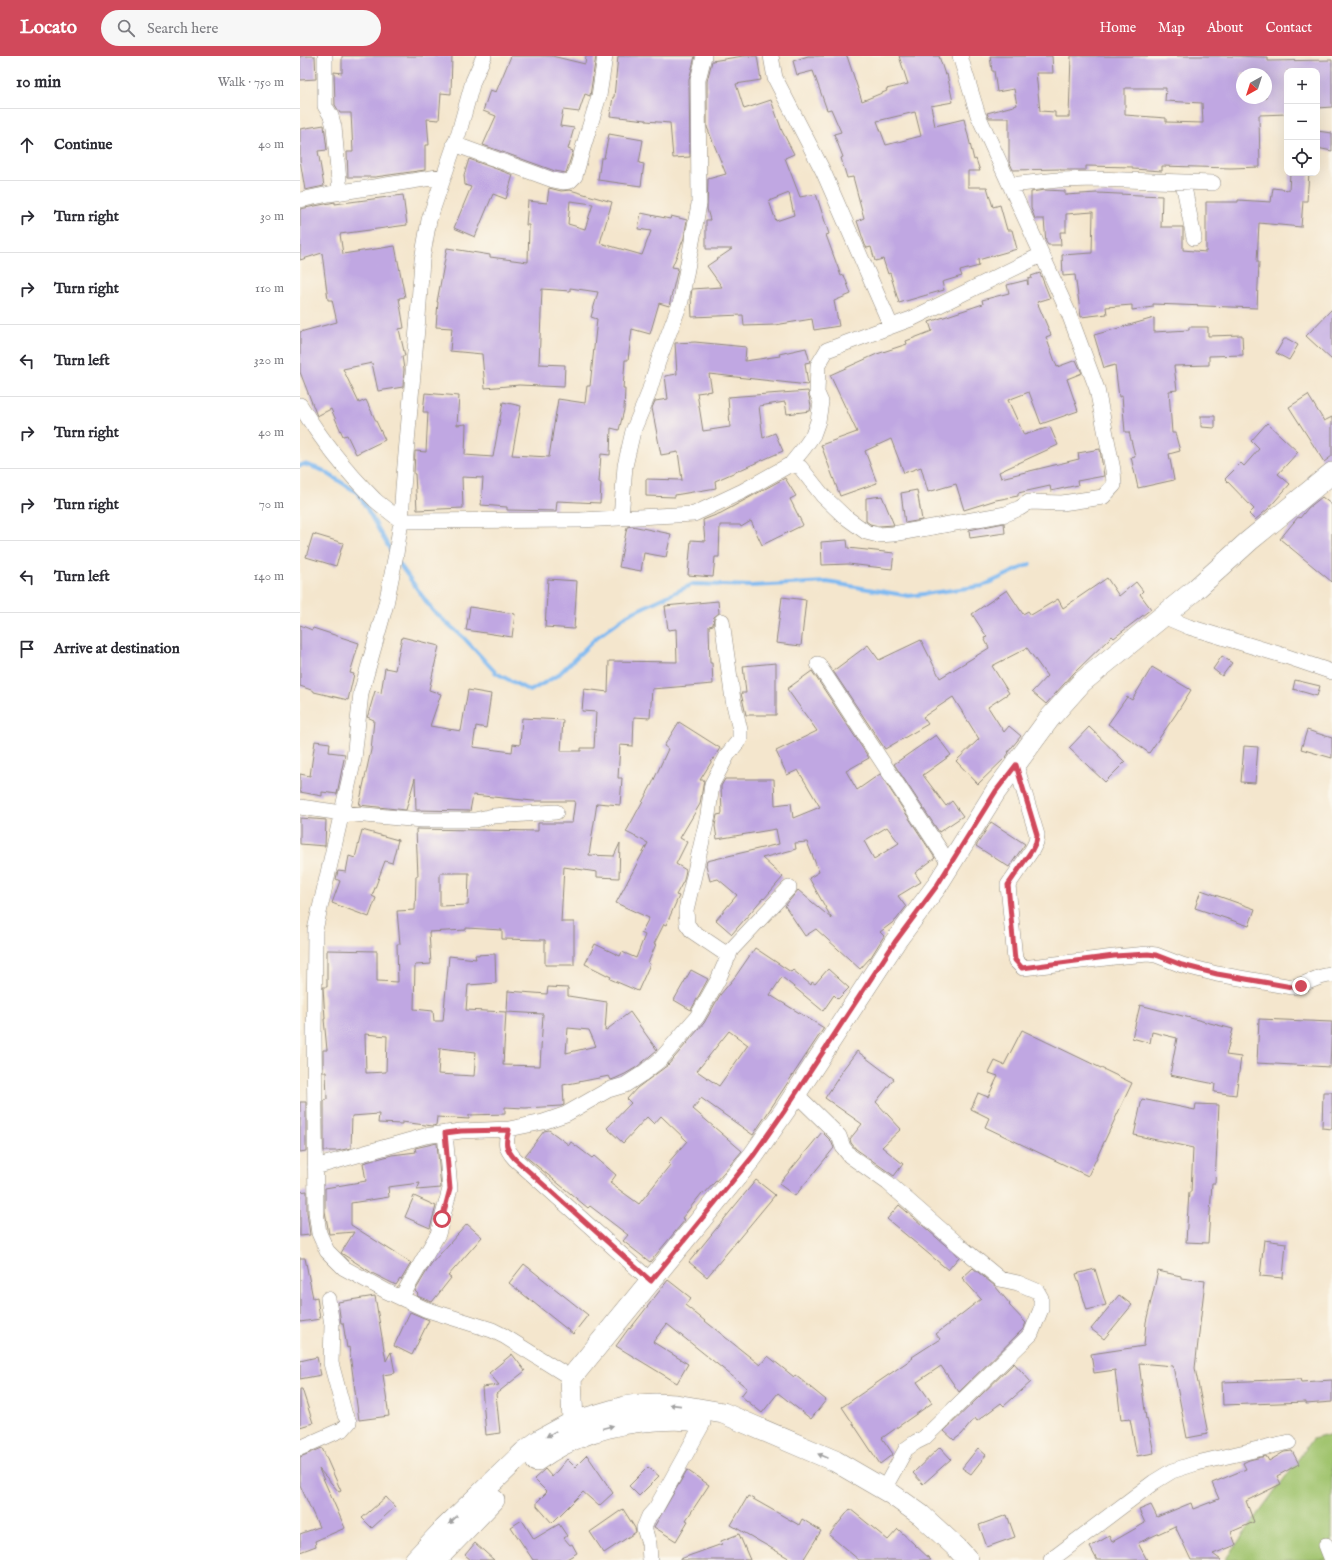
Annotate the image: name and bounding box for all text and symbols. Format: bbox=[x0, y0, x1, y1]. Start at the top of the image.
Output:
search box bbox=[101, 10, 381, 46]
text: Locato bbox=[20, 16, 77, 40]
icon: search bbox=[115, 17, 137, 39]
text: Search here bbox=[147, 19, 219, 38]
text: Home bbox=[1100, 19, 1136, 37]
text: Map bbox=[1158, 19, 1185, 37]
text: About bbox=[1207, 19, 1243, 37]
text: Contact bbox=[1265, 19, 1312, 37]
north arrow bbox=[1236, 68, 1272, 104]
map controls bbox=[1284, 68, 1320, 176]
button: + bbox=[1284, 68, 1320, 104]
text: 10 min bbox=[16, 72, 61, 93]
text: Walk · 750 m bbox=[218, 74, 284, 91]
button: − bbox=[1284, 104, 1320, 140]
icon: ahead bbox=[16, 134, 38, 156]
text: Continue bbox=[54, 135, 112, 154]
text: 40 m bbox=[258, 136, 284, 153]
button: locate bbox=[1284, 140, 1320, 176]
icon: right bbox=[16, 206, 38, 228]
text: Turn right bbox=[54, 207, 119, 226]
text: 30 m bbox=[260, 208, 284, 225]
icon: right bbox=[16, 278, 38, 300]
text: Turn right bbox=[54, 279, 119, 298]
text: 110 m bbox=[255, 280, 284, 297]
icon: left bbox=[16, 350, 38, 372]
text: Turn left bbox=[54, 351, 110, 370]
text: 320 m bbox=[254, 352, 284, 369]
icon: right bbox=[16, 422, 38, 444]
text: Turn right bbox=[54, 423, 119, 442]
text: 40 m bbox=[258, 424, 284, 441]
icon: right bbox=[16, 494, 38, 516]
text: Turn right bbox=[54, 495, 119, 514]
text: 70 m bbox=[259, 496, 284, 513]
icon: left bbox=[16, 566, 38, 588]
text: Turn left bbox=[54, 567, 110, 586]
text: 140 m bbox=[254, 568, 284, 585]
icon: arrive bbox=[16, 638, 38, 660]
text: Arrive at destination bbox=[54, 639, 180, 658]
route end bbox=[1292, 977, 1310, 995]
route start bbox=[433, 1210, 451, 1228]
one-way arrow bbox=[669, 1402, 681, 1409]
one-way arrow bbox=[602, 1424, 614, 1430]
one-way arrow bbox=[545, 1431, 557, 1438]
one-way arrow bbox=[817, 1453, 829, 1459]
one-way arrow bbox=[448, 1515, 458, 1525]

